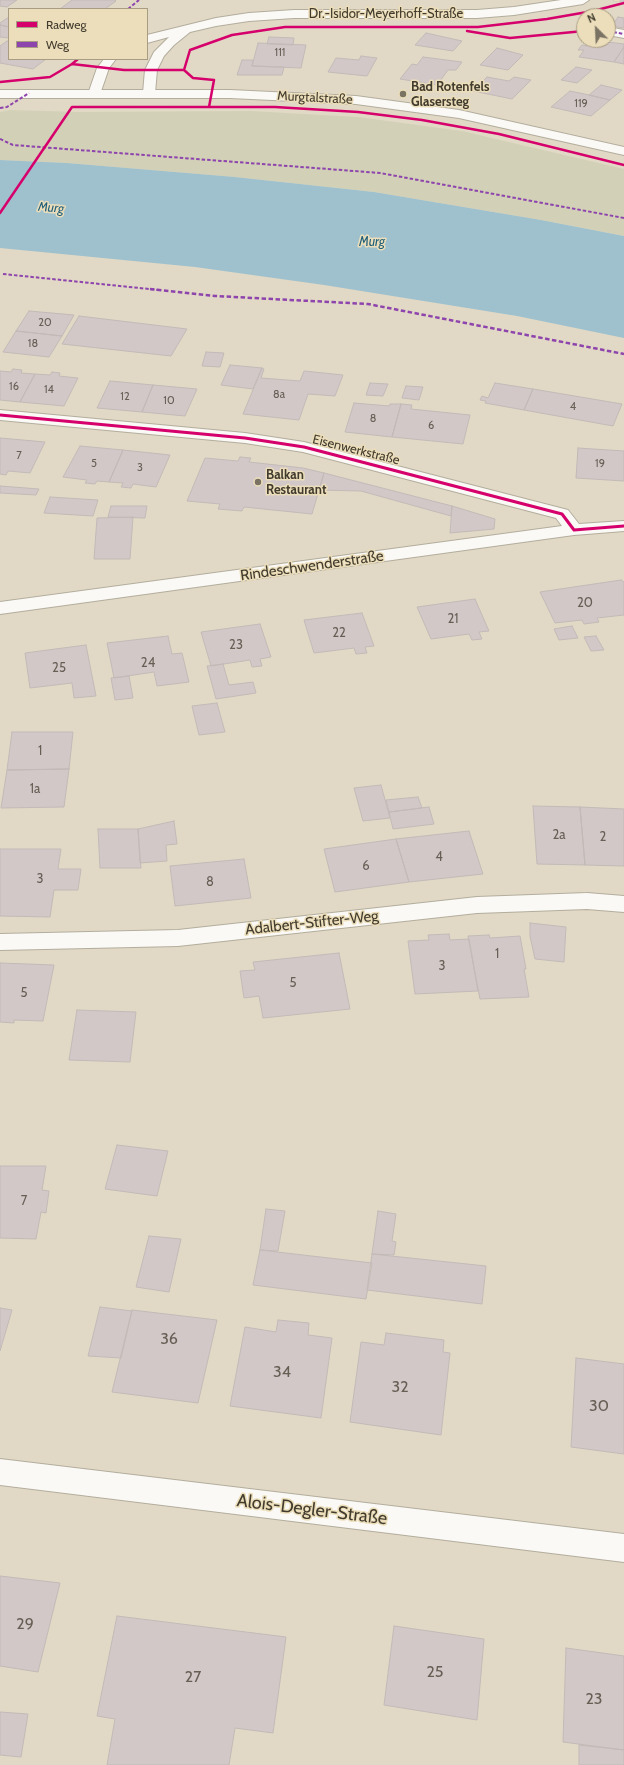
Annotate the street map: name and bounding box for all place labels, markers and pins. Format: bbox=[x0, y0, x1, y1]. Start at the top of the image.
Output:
place label: Bad Rotenfels Glasersteg bbox=[411, 79, 489, 110]
marker: Bad Rotenfels Glasersteg bbox=[398, 89, 408, 99]
place label: Balkan Restaurant bbox=[266, 467, 326, 498]
marker: Balkan Restaurant bbox=[253, 477, 263, 487]

